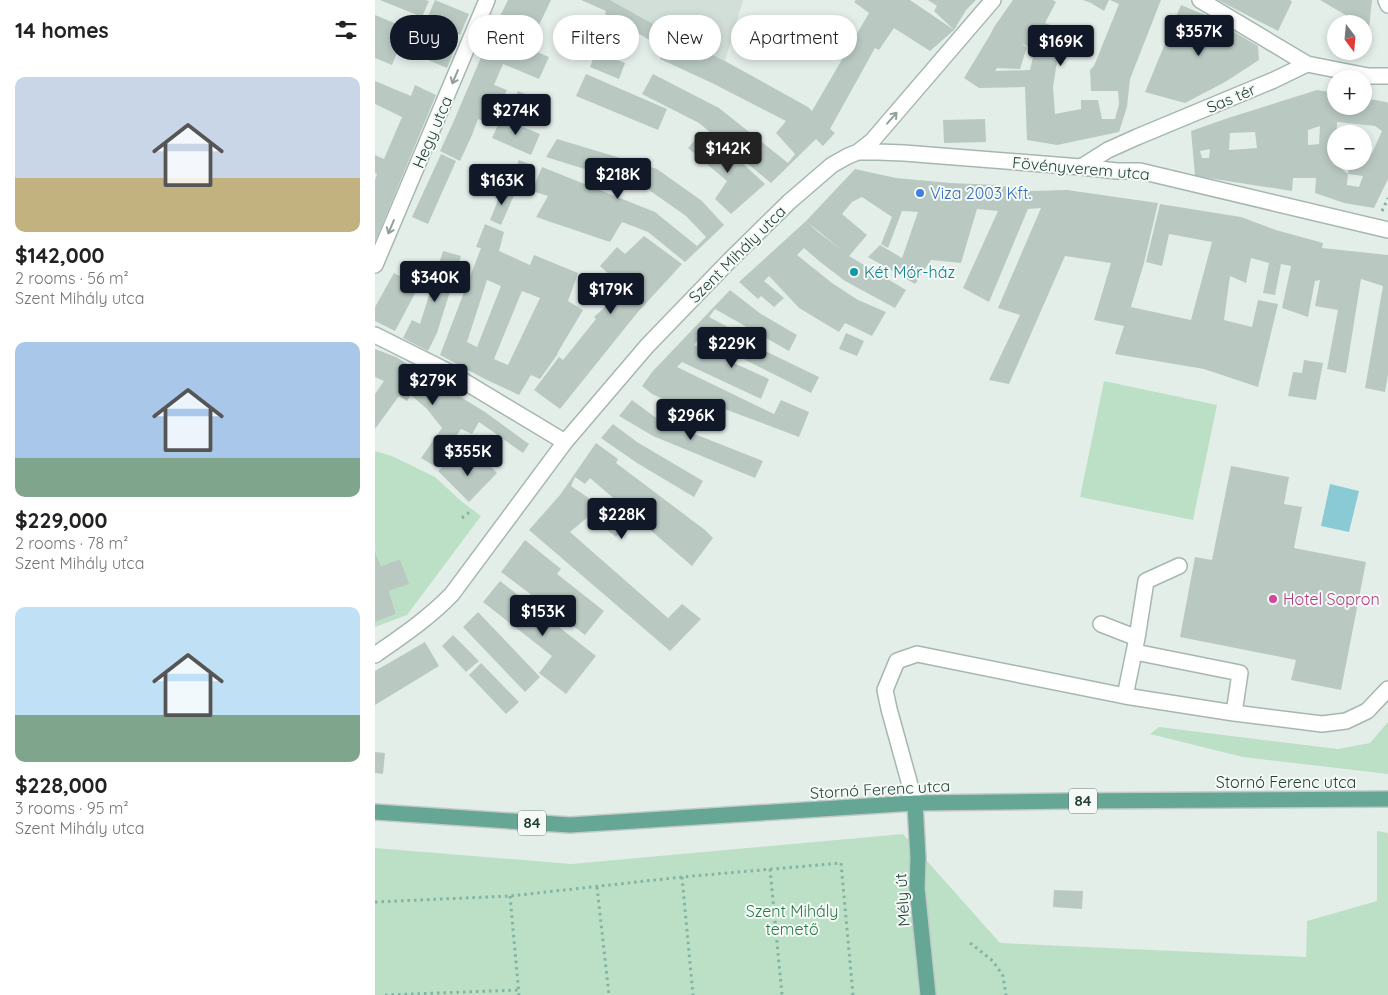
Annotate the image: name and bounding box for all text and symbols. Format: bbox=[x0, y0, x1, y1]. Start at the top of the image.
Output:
chip: Buy bbox=[390, 15, 458, 60]
chip: Rent bbox=[468, 15, 543, 60]
chip: Filters bbox=[553, 15, 639, 60]
chip: New bbox=[649, 15, 721, 60]
chip: Apartment bbox=[731, 15, 857, 60]
pin: $357K bbox=[1164, 15, 1234, 57]
north arrow bbox=[1327, 15, 1373, 60]
map controls bbox=[1327, 15, 1372, 170]
icon: filters bbox=[332, 16, 360, 44]
text: 14 homes bbox=[15, 17, 109, 43]
text: $357K bbox=[1176, 21, 1222, 41]
pin: $169K bbox=[1026, 24, 1096, 67]
text: $169K bbox=[1039, 31, 1083, 51]
one-way arrow bbox=[450, 69, 459, 84]
button: + bbox=[1327, 70, 1372, 115]
street label: Sas tér bbox=[1204, 79, 1258, 117]
street label: Hegy utca bbox=[408, 93, 456, 171]
pin: $274K bbox=[481, 94, 551, 136]
text: $274K bbox=[493, 100, 539, 120]
icon: home bbox=[143, 110, 233, 200]
one-way arrow bbox=[886, 111, 897, 124]
button: − bbox=[1327, 125, 1372, 170]
pin: $142K bbox=[693, 132, 763, 174]
text: $142K bbox=[706, 138, 750, 158]
street label: Fövényverem utca bbox=[1011, 152, 1151, 184]
pin: $218K bbox=[583, 158, 653, 200]
pin: $163K bbox=[467, 164, 537, 206]
text: $218K bbox=[596, 164, 640, 184]
text: $163K bbox=[480, 170, 524, 190]
place label: Viza 2003 Kft. bbox=[930, 183, 1031, 203]
marker: Viza 2003 Kft. bbox=[914, 187, 926, 199]
street label: Szent Mihály utca bbox=[684, 201, 790, 307]
one-way arrow bbox=[386, 219, 396, 234]
text: $142,000 bbox=[15, 242, 104, 268]
pin: $340K bbox=[400, 260, 470, 303]
place label: Két Mór-ház bbox=[864, 262, 955, 282]
marker: Két Mór-ház bbox=[848, 266, 860, 278]
text: $340K bbox=[411, 267, 459, 287]
text: 2 rooms · 56 m² bbox=[15, 268, 129, 288]
pin: $179K bbox=[576, 272, 646, 315]
text: $179K bbox=[589, 279, 633, 299]
text: Szent Mihály utca bbox=[15, 288, 144, 308]
pin: $229K bbox=[697, 326, 767, 369]
text: $229K bbox=[708, 333, 756, 353]
pin: $279K bbox=[398, 364, 468, 406]
text: $279K bbox=[409, 370, 457, 390]
icon: home bbox=[143, 375, 233, 465]
pin: $296K bbox=[656, 398, 726, 441]
text: $296K bbox=[667, 405, 715, 425]
pin: $355K bbox=[433, 434, 503, 477]
text: $355K bbox=[444, 441, 492, 461]
pin: $228K bbox=[587, 498, 657, 540]
text: $228K bbox=[598, 504, 646, 524]
text: $229,000 bbox=[15, 507, 107, 533]
text: 2 rooms · 78 m² bbox=[15, 533, 128, 553]
text: Szent Mihály utca bbox=[15, 553, 144, 573]
place label: Hotel Sopron bbox=[1283, 589, 1380, 609]
marker: Hotel Sopron bbox=[1267, 593, 1279, 605]
pin: $153K bbox=[508, 594, 578, 637]
text: $153K bbox=[521, 601, 565, 621]
icon: home bbox=[143, 640, 233, 730]
text: $228,000 bbox=[15, 772, 107, 798]
street label: Stornó Ferenc utca bbox=[1216, 772, 1356, 792]
street label: Stornó Ferenc utca bbox=[809, 775, 951, 803]
road number: 84 bbox=[1069, 788, 1097, 814]
text: 3 rooms · 95 m² bbox=[15, 798, 129, 818]
road number: 84 bbox=[518, 810, 546, 836]
text: Szent Mihály utca bbox=[15, 818, 144, 838]
street label: Mély út bbox=[890, 873, 914, 927]
park label: Szent Mihály temető bbox=[746, 901, 838, 939]

